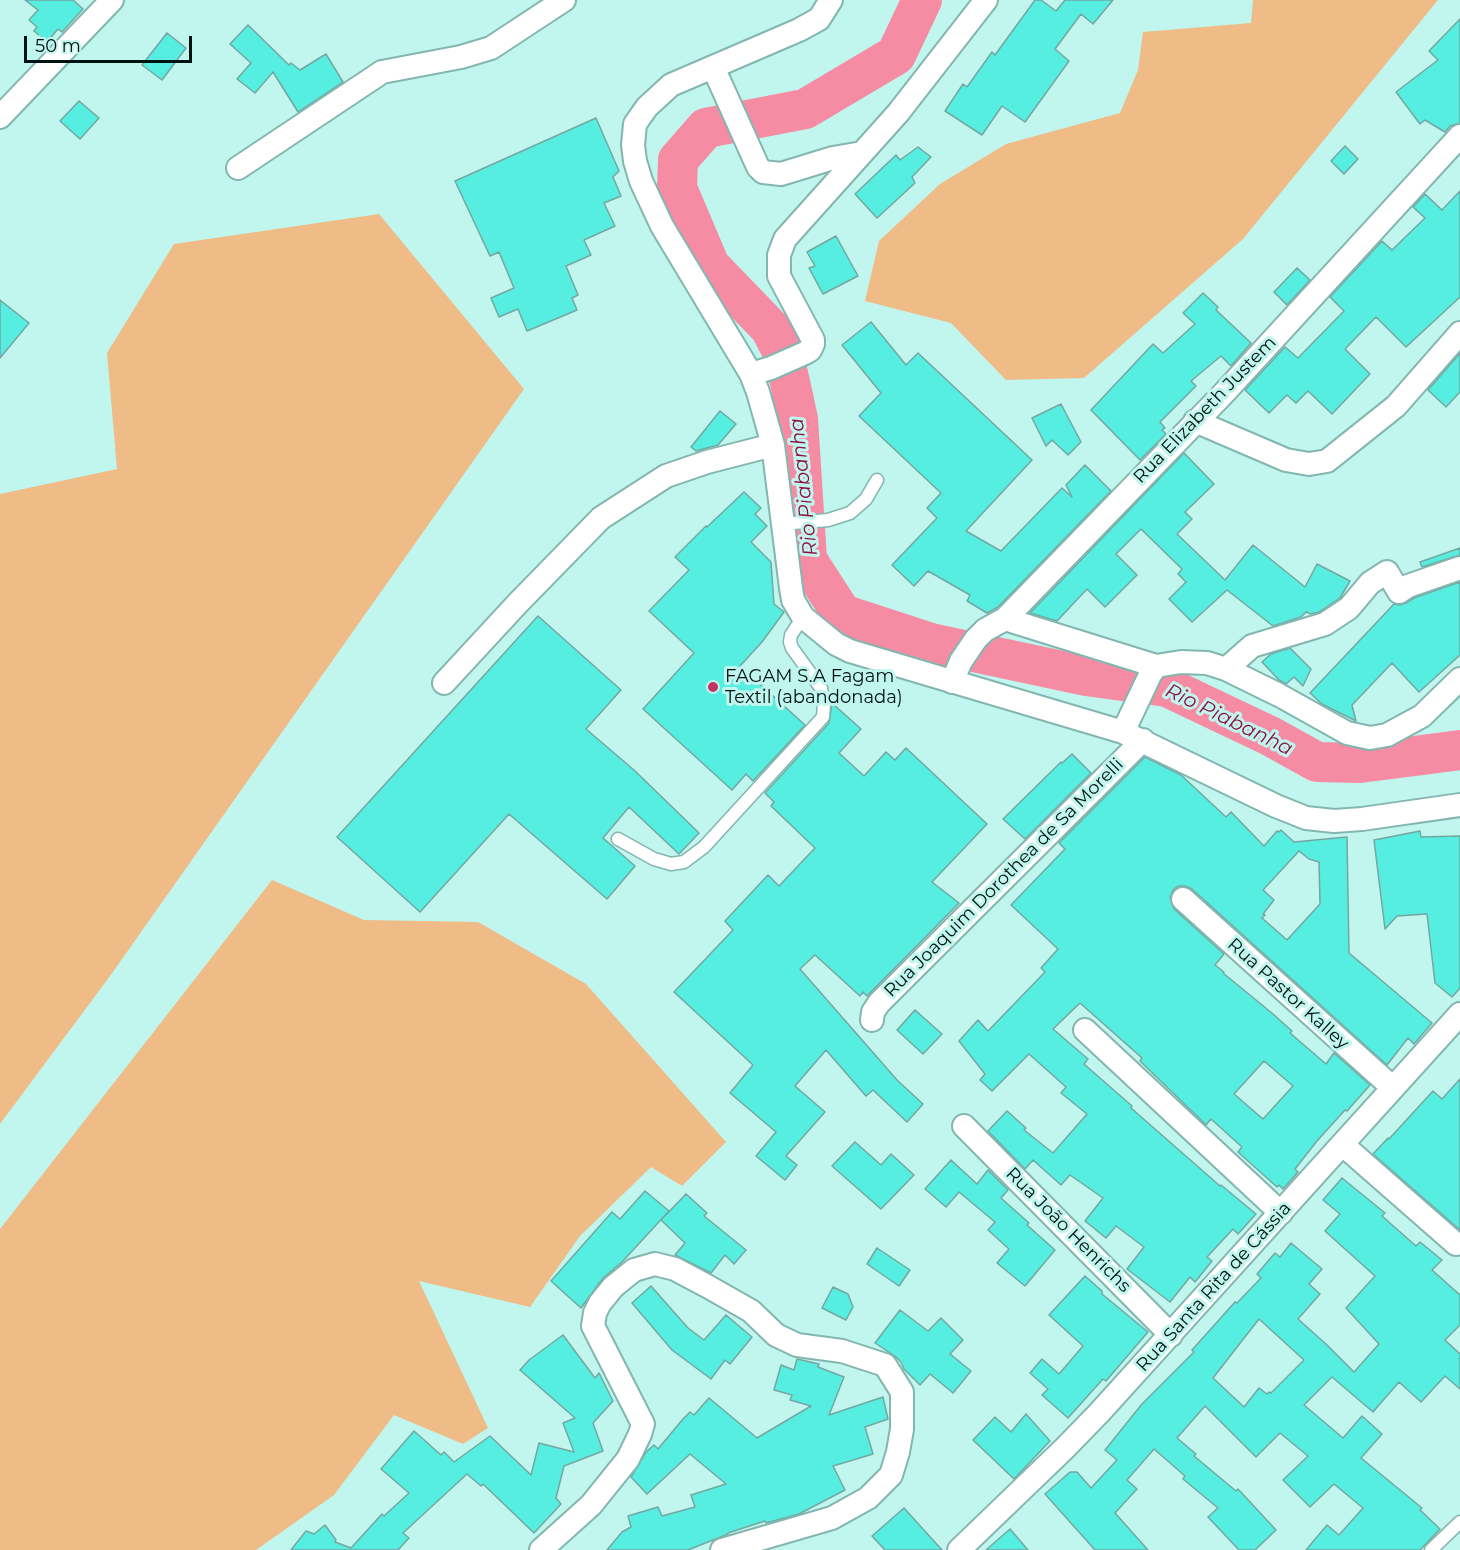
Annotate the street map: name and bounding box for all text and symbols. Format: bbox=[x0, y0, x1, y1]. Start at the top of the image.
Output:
scale bar bbox=[27, 24, 195, 62]
text: 50 m bbox=[35, 35, 81, 57]
street label: Rua Elizabeth Justem bbox=[1129, 332, 1281, 488]
water label: Rio Piabanha bbox=[785, 417, 823, 557]
place label: FAGAM S.A Fagam Textil (abandonada) bbox=[725, 666, 903, 708]
water label: Rio Piabanha bbox=[1161, 679, 1297, 761]
marker: FAGAM S.A Fagam Textil (abandonada) bbox=[706, 680, 720, 694]
street label: Rua Joaquim Dorothea de Sa Morelli bbox=[880, 754, 1128, 1002]
street label: Rua Pastor Kalley bbox=[1223, 934, 1353, 1054]
street label: Rua João Henrichs bbox=[1001, 1163, 1135, 1297]
street label: Rua Santa Rita de Cássia bbox=[1132, 1198, 1296, 1376]

